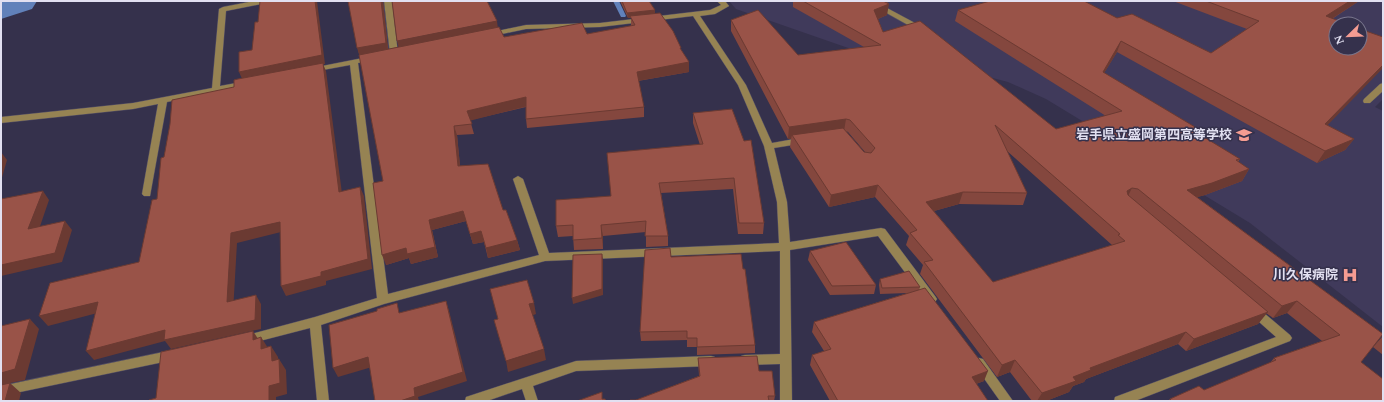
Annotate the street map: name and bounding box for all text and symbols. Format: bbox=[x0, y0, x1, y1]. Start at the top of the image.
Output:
north arrow bbox=[1328, 16, 1368, 56]
text: N bbox=[1330, 32, 1349, 47]
place label: 岩手県立盛岡第四高等学校 bbox=[1076, 125, 1232, 145]
school or university icon: 岩手県立盛岡第四高等学校 bbox=[1235, 126, 1253, 144]
place label: 川久保病院 bbox=[1273, 265, 1338, 285]
hospital icon: 川久保病院 bbox=[1341, 266, 1359, 284]

